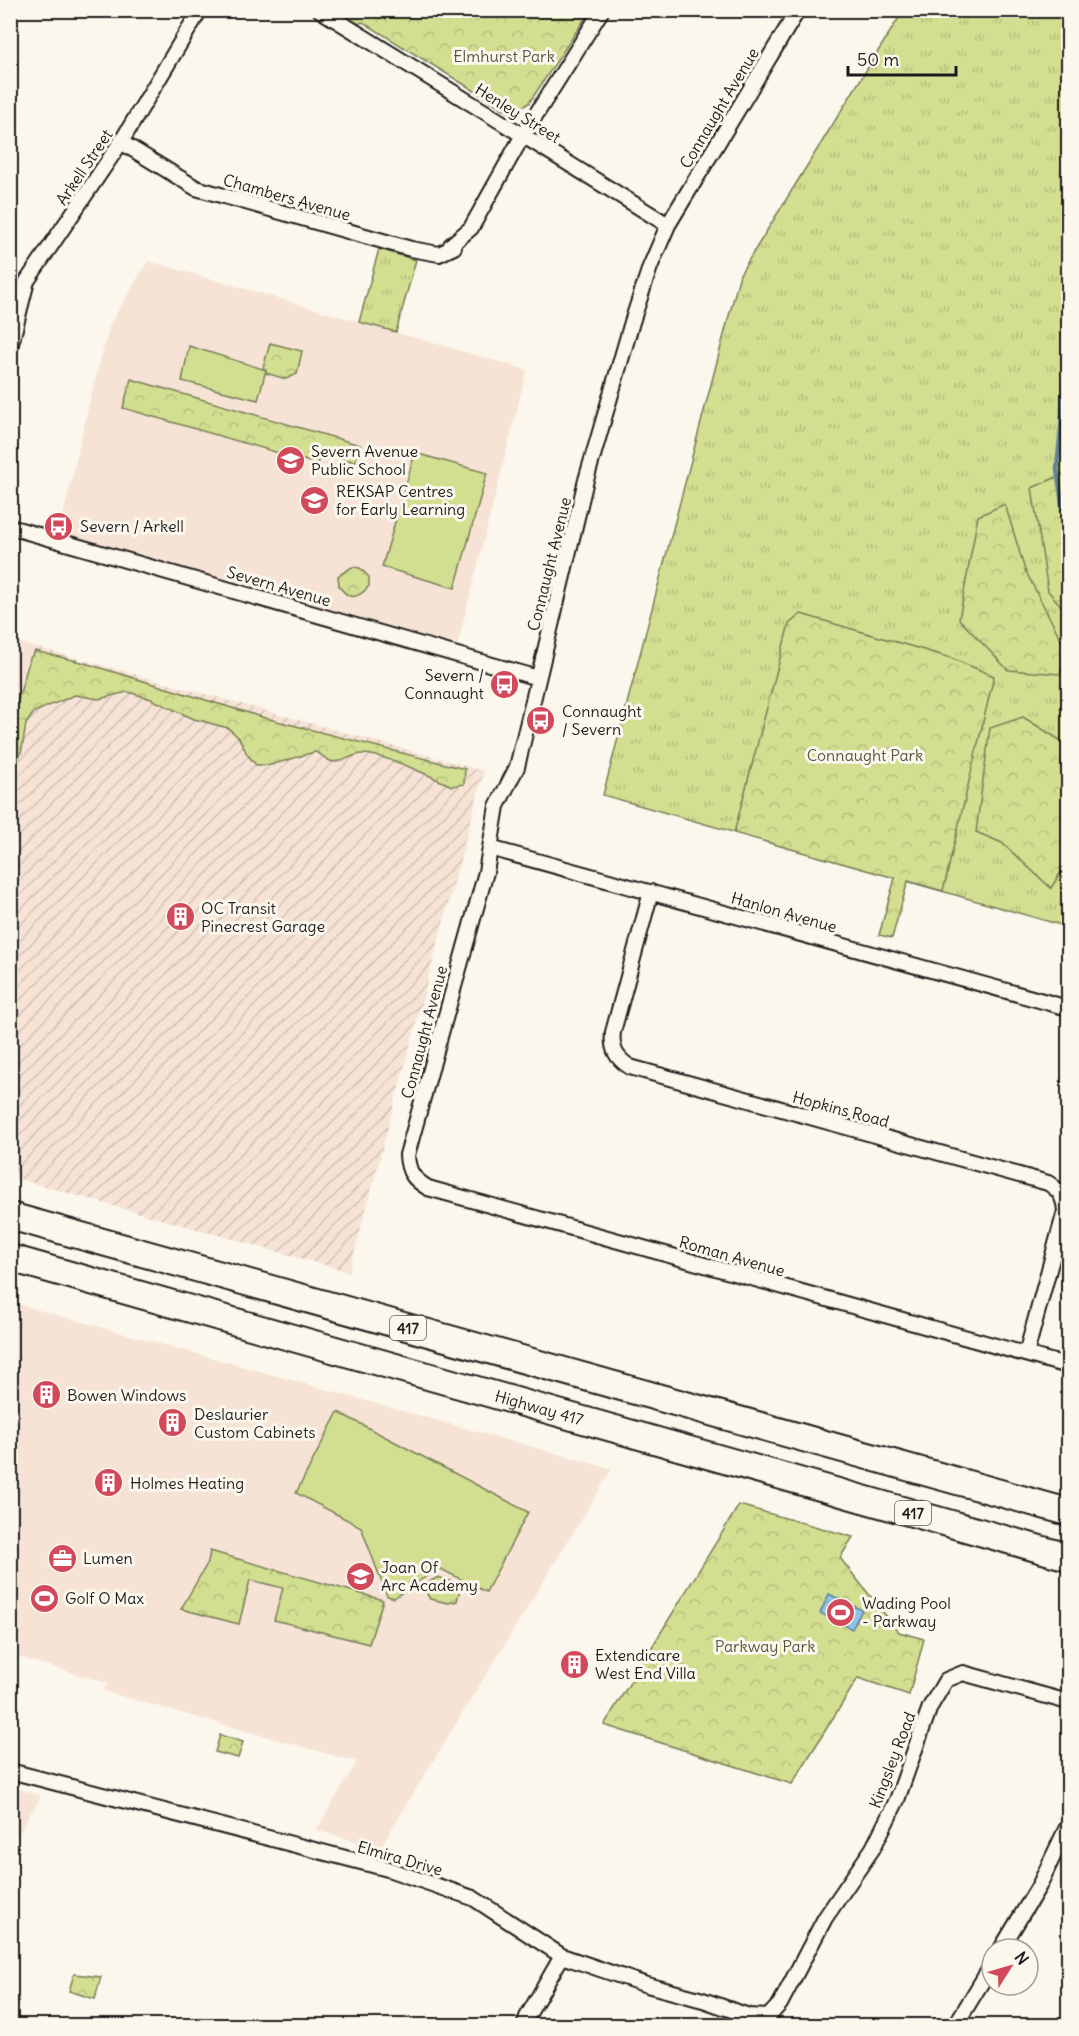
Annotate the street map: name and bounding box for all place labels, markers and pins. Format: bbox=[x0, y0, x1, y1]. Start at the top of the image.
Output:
place label: Severn Avenue Public School bbox=[311, 441, 418, 479]
school or university icon: Severn Avenue Public School bbox=[274, 444, 306, 476]
place label: REKSAP Centres for Early Learning bbox=[336, 481, 465, 519]
school or university icon: REKSAP Centres for Early Learning bbox=[299, 484, 331, 516]
bus stop icon: Severn / Arkell bbox=[43, 510, 75, 542]
place label: Severn / Arkell bbox=[80, 516, 184, 536]
place label: Severn / Connaught bbox=[404, 665, 485, 703]
bus stop icon: Severn / Connaught bbox=[489, 668, 521, 700]
place label: Connaught / Severn bbox=[562, 701, 642, 739]
bus stop icon: Connaught / Severn bbox=[525, 704, 557, 736]
place label: OC Transit Pinecrest Garage bbox=[201, 898, 325, 936]
building icon: OC Transit Pinecrest Garage bbox=[164, 901, 196, 933]
building icon: Bowen Windows bbox=[30, 1379, 62, 1411]
place label: Bowen Windows bbox=[67, 1385, 186, 1405]
place label: Deslaurier Custom Cabinets bbox=[194, 1404, 316, 1442]
building icon: Deslaurier Custom Cabinets bbox=[157, 1407, 189, 1439]
building icon: Holmes Heating bbox=[93, 1467, 125, 1499]
place label: Holmes Heating bbox=[130, 1473, 244, 1493]
office icon: Lumen bbox=[46, 1542, 78, 1574]
place label: Lumen bbox=[83, 1548, 133, 1568]
place label: Joan Of Arc Academy bbox=[381, 1557, 478, 1595]
school or university icon: Joan Of Arc Academy bbox=[344, 1560, 376, 1592]
sports icon: Golf O Max bbox=[28, 1582, 60, 1614]
place label: Golf O Max bbox=[65, 1588, 144, 1608]
place label: Wading Pool - Parkway bbox=[862, 1593, 951, 1631]
sports icon: Wading Pool - Parkway bbox=[825, 1596, 857, 1628]
place label: Extendicare West End Villa bbox=[595, 1645, 696, 1683]
building icon: Extendicare West End Villa bbox=[558, 1648, 590, 1680]

